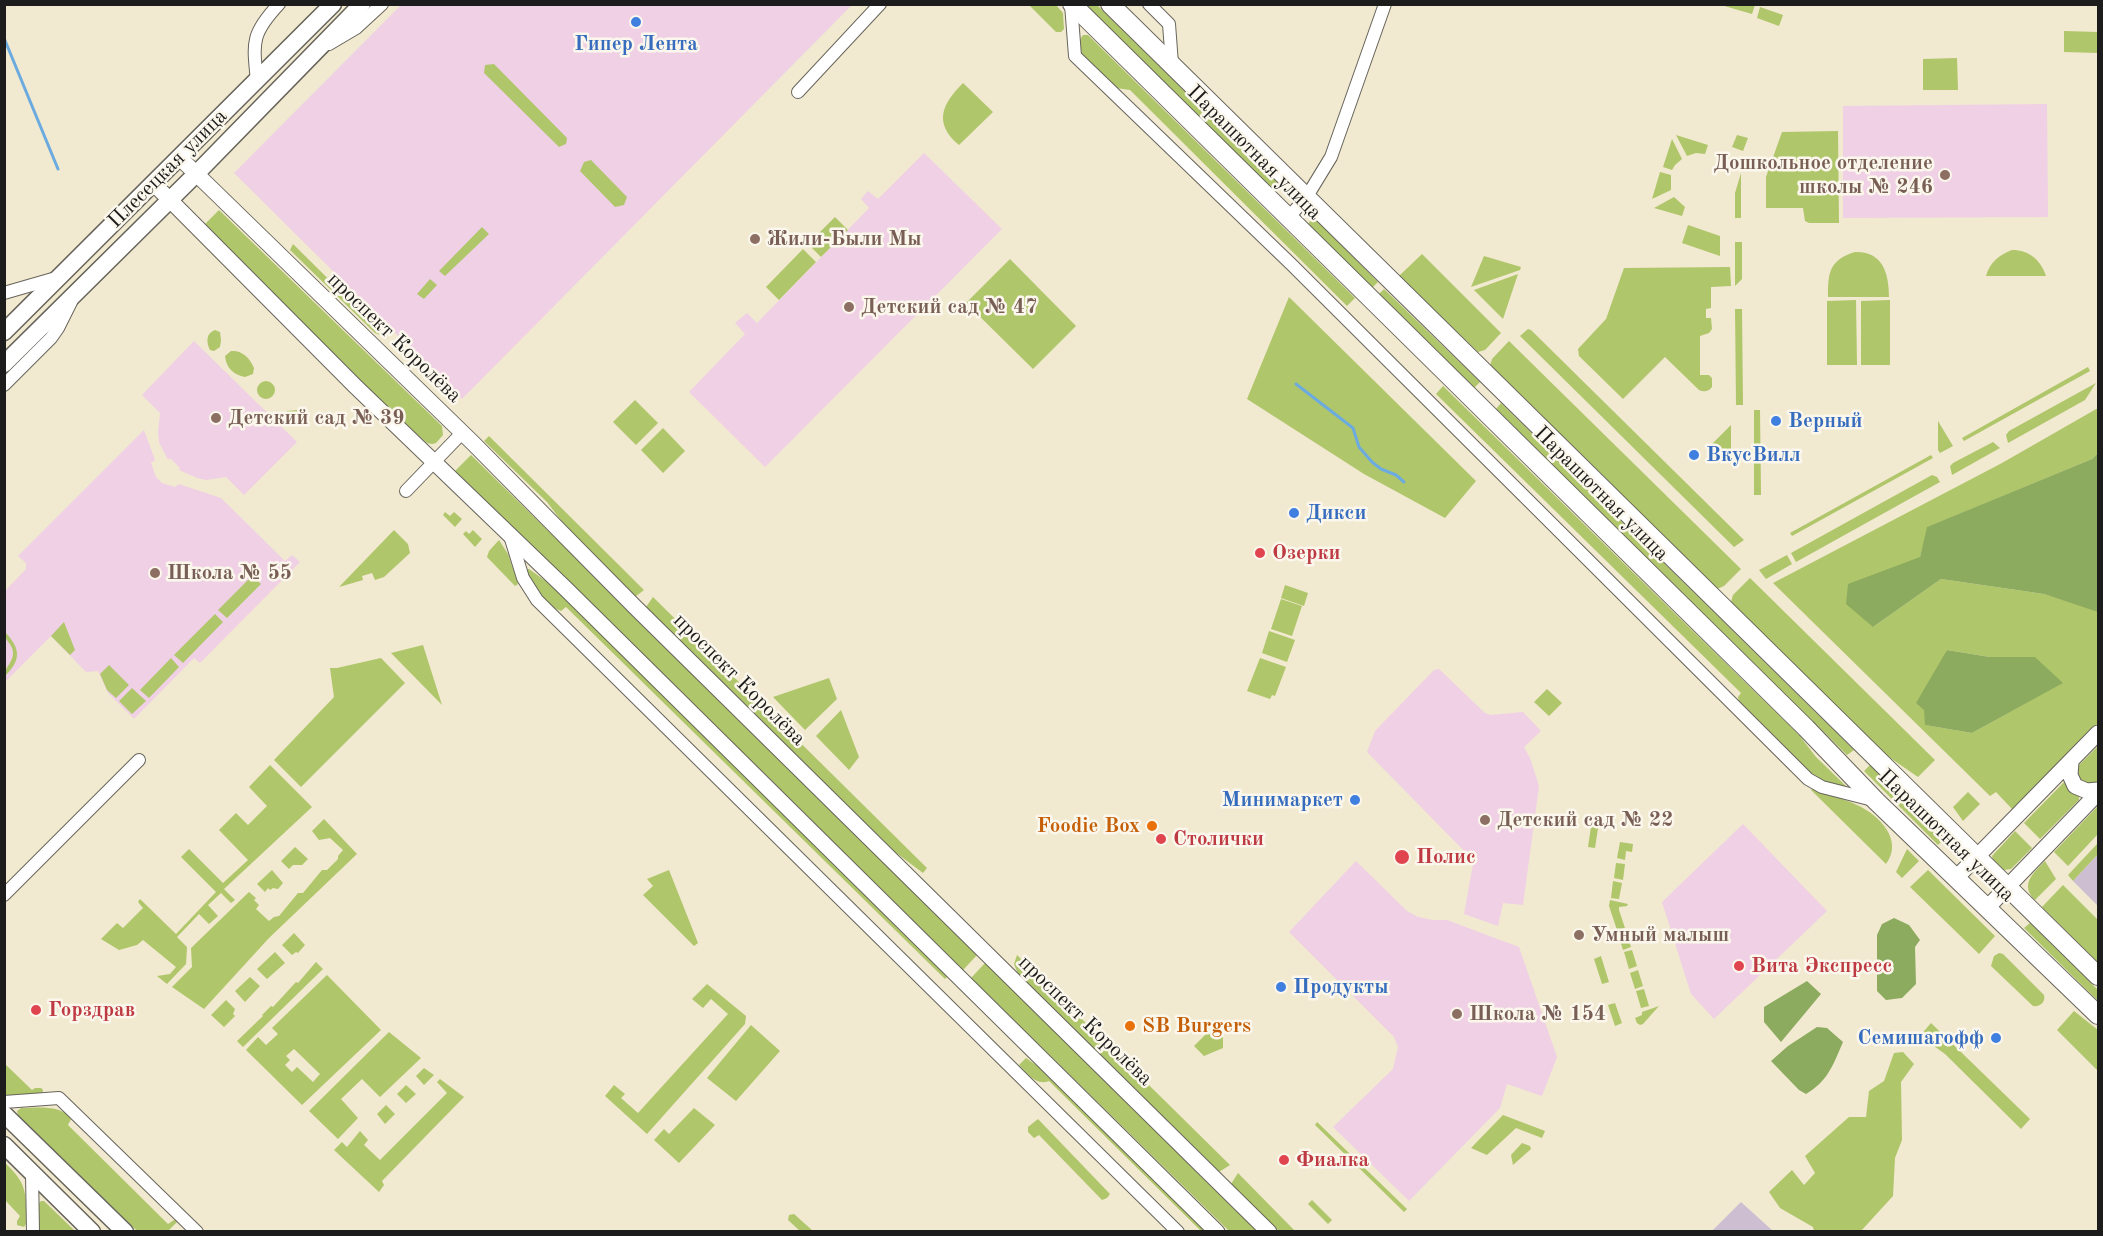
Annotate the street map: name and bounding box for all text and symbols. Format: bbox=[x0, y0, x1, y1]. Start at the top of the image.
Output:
marker: Гипер Лента bbox=[629, 15, 643, 29]
place label: Гипер Лента bbox=[574, 31, 698, 57]
street label: Парашютная улица bbox=[1181, 80, 1327, 226]
street label: Плесецкая улица bbox=[103, 104, 233, 234]
place label: Дошкольное отделение школы № 246 bbox=[1713, 150, 1933, 200]
marker: Дошкольное отделение школы № 246 bbox=[1938, 168, 1952, 182]
place label: Жили-Были Мы bbox=[767, 226, 922, 252]
marker: Жили-Были Мы bbox=[748, 232, 762, 246]
street label: проспект Королёва bbox=[322, 267, 466, 409]
place label: Детский сад № 47 bbox=[861, 294, 1037, 320]
marker: Детский сад № 47 bbox=[842, 300, 856, 314]
place label: Детский сад № 39 bbox=[228, 405, 404, 431]
place label: Верный bbox=[1788, 408, 1863, 434]
marker: Детский сад № 39 bbox=[209, 411, 223, 425]
marker: Верный bbox=[1769, 414, 1783, 428]
street label: Парашютная улица bbox=[1528, 421, 1674, 567]
place label: ВкусВилл bbox=[1706, 442, 1801, 468]
marker: ВкусВилл bbox=[1687, 448, 1701, 462]
place label: Дикси bbox=[1306, 500, 1366, 526]
marker: Дикси bbox=[1287, 506, 1301, 520]
place label: Озерки bbox=[1272, 540, 1340, 566]
marker: Озерки bbox=[1253, 546, 1267, 560]
place label: Школа № 55 bbox=[167, 560, 292, 586]
marker: Школа № 55 bbox=[148, 566, 162, 580]
street label: проспект Королёва bbox=[667, 608, 811, 752]
street label: Парашютная улица bbox=[1872, 764, 2020, 908]
place label: Минимаркет bbox=[1222, 787, 1343, 813]
marker: Минимаркет bbox=[1348, 793, 1362, 807]
place label: Детский сад № 22 bbox=[1497, 807, 1673, 833]
place label: Foodie Box bbox=[1037, 813, 1140, 839]
marker: Детский сад № 22 bbox=[1478, 813, 1492, 827]
marker: Foodie Box bbox=[1145, 819, 1159, 833]
place label: Столички bbox=[1173, 826, 1264, 852]
marker: Столички bbox=[1154, 832, 1168, 846]
place label: Полис bbox=[1416, 844, 1476, 870]
marker: Полис bbox=[1393, 848, 1411, 866]
place label: Умный малыш bbox=[1591, 922, 1729, 948]
marker: Умный малыш bbox=[1572, 928, 1586, 942]
street label: проспект Королёва bbox=[1013, 950, 1157, 1092]
place label: Вита Экспресс bbox=[1751, 953, 1892, 979]
marker: Вита Экспресс bbox=[1732, 959, 1746, 973]
place label: Продукты bbox=[1293, 974, 1389, 1000]
marker: Продукты bbox=[1274, 980, 1288, 994]
place label: Горздрав bbox=[48, 997, 135, 1023]
place label: Школа № 154 bbox=[1469, 1001, 1606, 1027]
marker: Горздрав bbox=[29, 1003, 43, 1017]
marker: Школа № 154 bbox=[1450, 1007, 1464, 1021]
place label: SB Burgers bbox=[1142, 1013, 1251, 1039]
marker: SB Burgers bbox=[1123, 1019, 1137, 1033]
place label: Семишагофф bbox=[1858, 1025, 1984, 1051]
marker: Семишагофф bbox=[1989, 1031, 2003, 1045]
place label: Фиалка bbox=[1296, 1147, 1369, 1173]
marker: Фиалка bbox=[1277, 1153, 1291, 1167]

